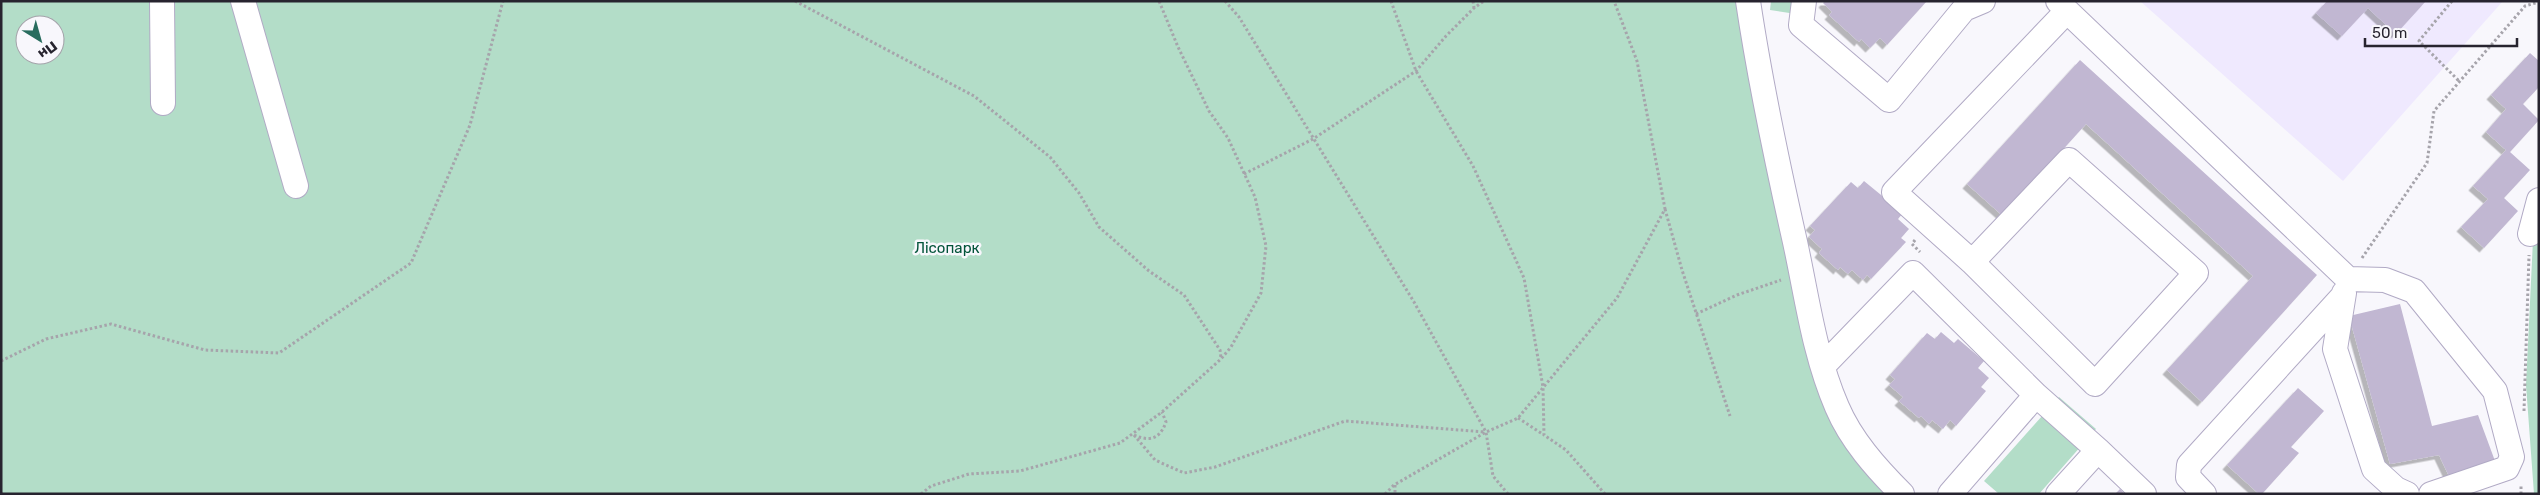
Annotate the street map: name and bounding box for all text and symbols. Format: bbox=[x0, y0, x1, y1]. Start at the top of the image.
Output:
north arrow bbox=[15, 15, 65, 65]
scale bar bbox=[2365, 15, 2518, 47]
text: 50 m bbox=[2372, 24, 2407, 42]
text: Пн bbox=[35, 37, 60, 63]
park label: Лісопарк bbox=[914, 239, 980, 257]

